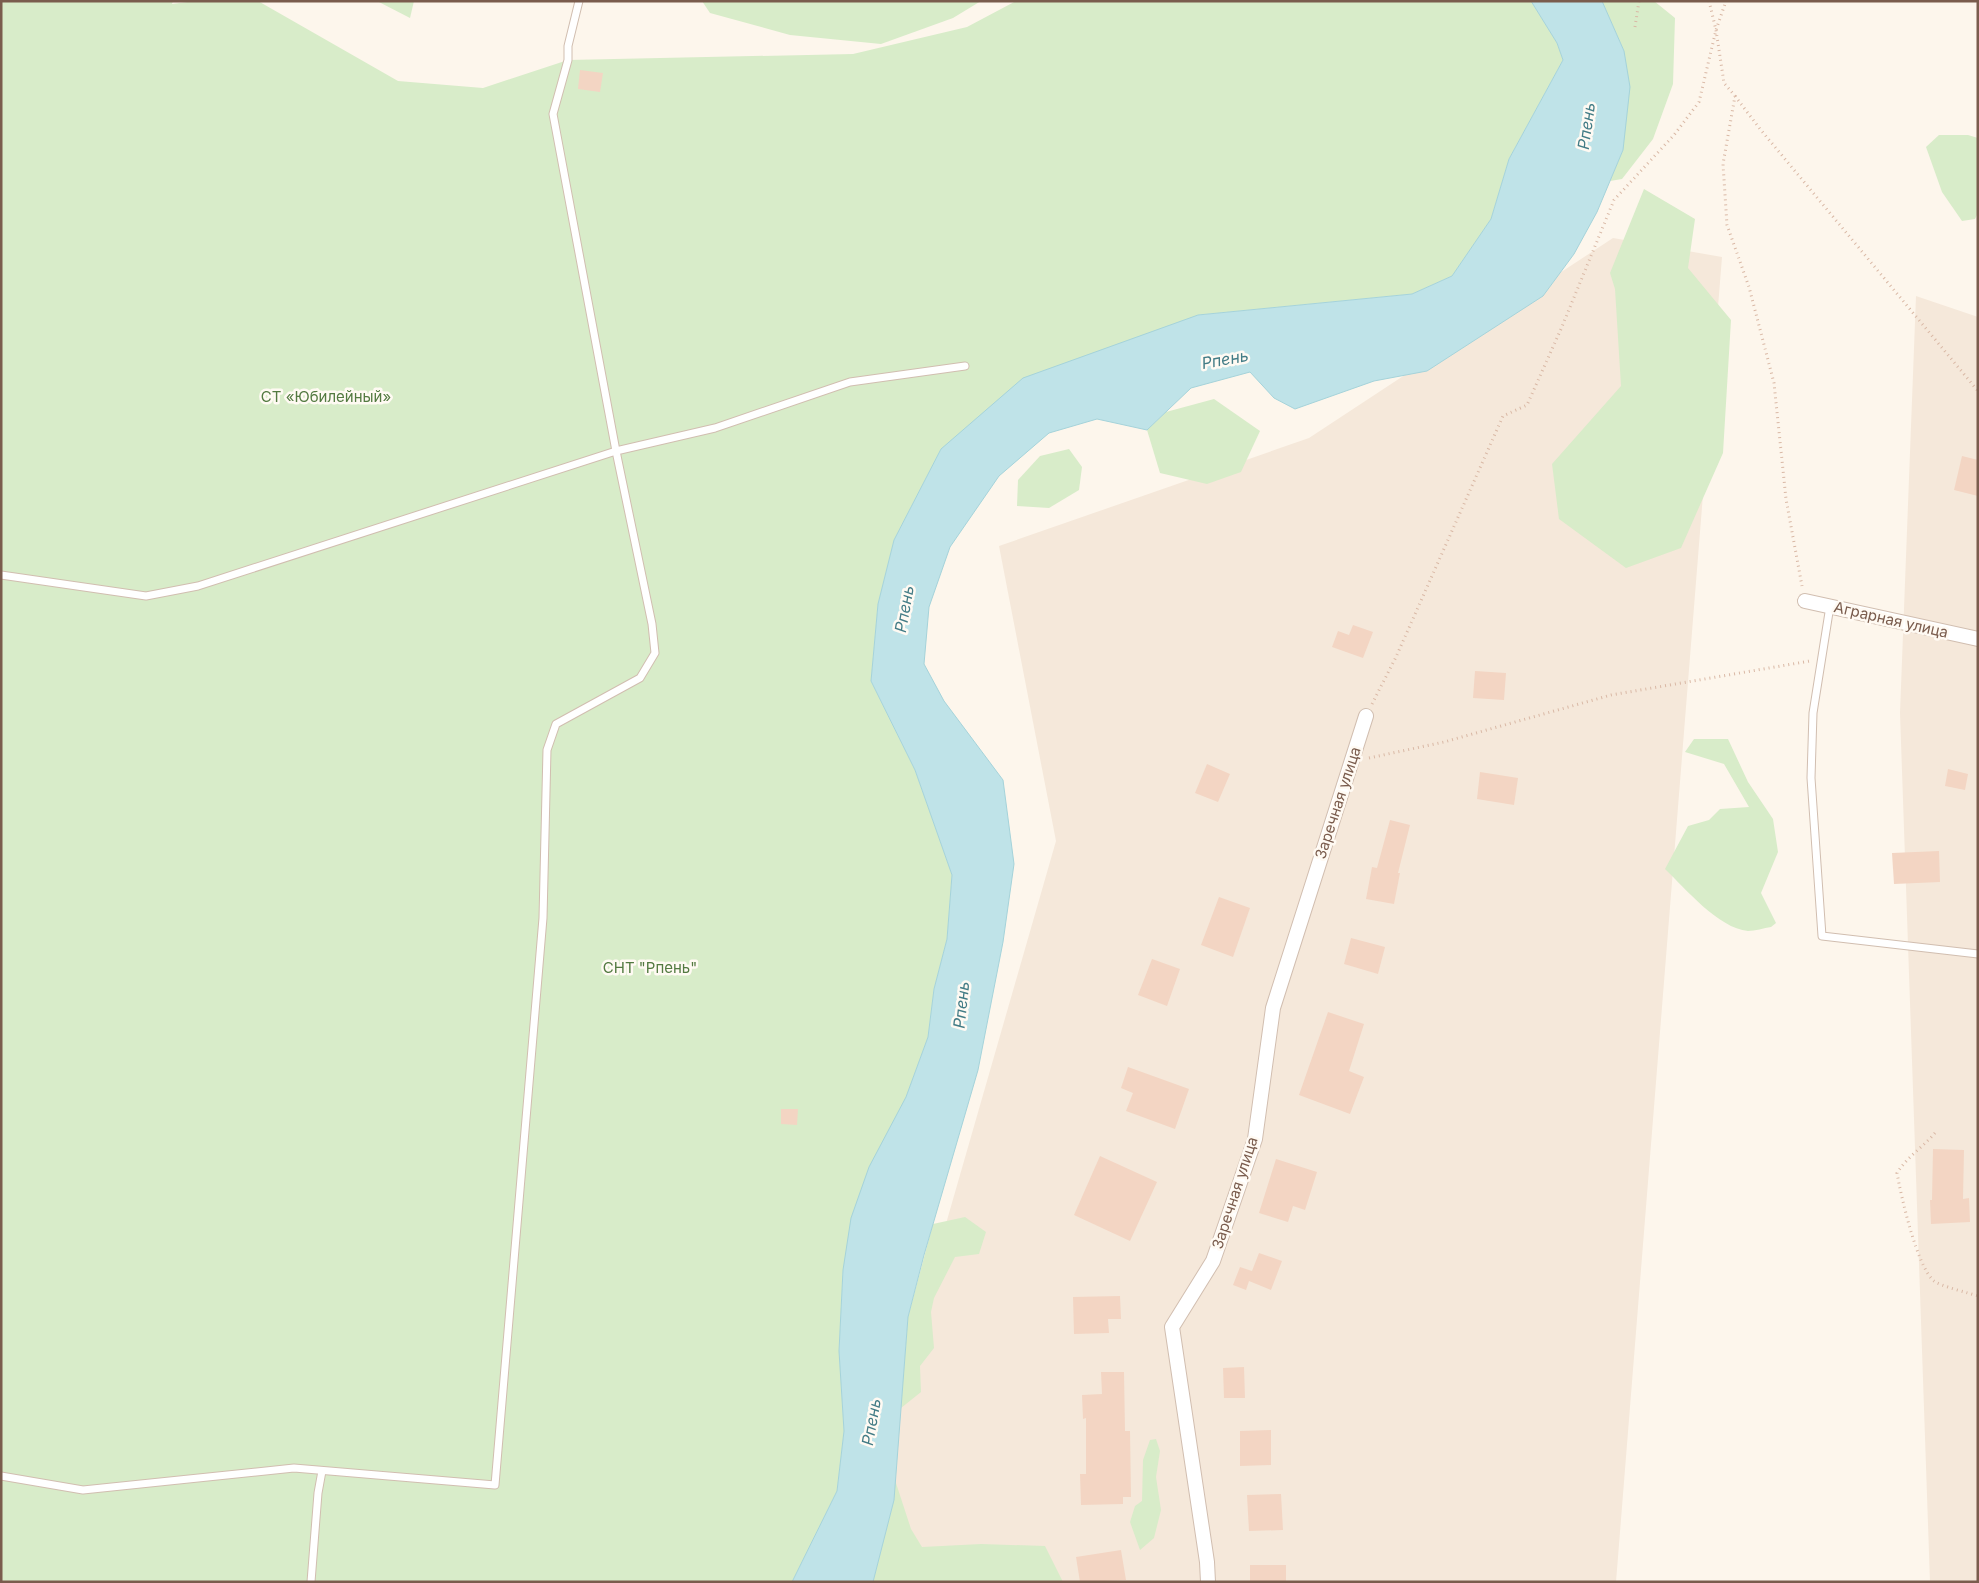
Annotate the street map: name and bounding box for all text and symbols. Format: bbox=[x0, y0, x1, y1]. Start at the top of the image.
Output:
water label: Рпень bbox=[1573, 101, 1599, 151]
water label: Рпень bbox=[1200, 345, 1250, 373]
park label: СТ «Юбилейный» bbox=[261, 387, 391, 406]
water label: Рпень bbox=[890, 584, 918, 634]
street label: Аграрная улица bbox=[1832, 597, 1950, 642]
street label: Заречная улица bbox=[1310, 744, 1365, 861]
park label: СНТ "Рпень" bbox=[603, 958, 697, 977]
water label: Рпень bbox=[949, 980, 973, 1030]
street label: Заречная улица bbox=[1207, 1134, 1262, 1251]
water label: Рпень bbox=[857, 1397, 885, 1447]

